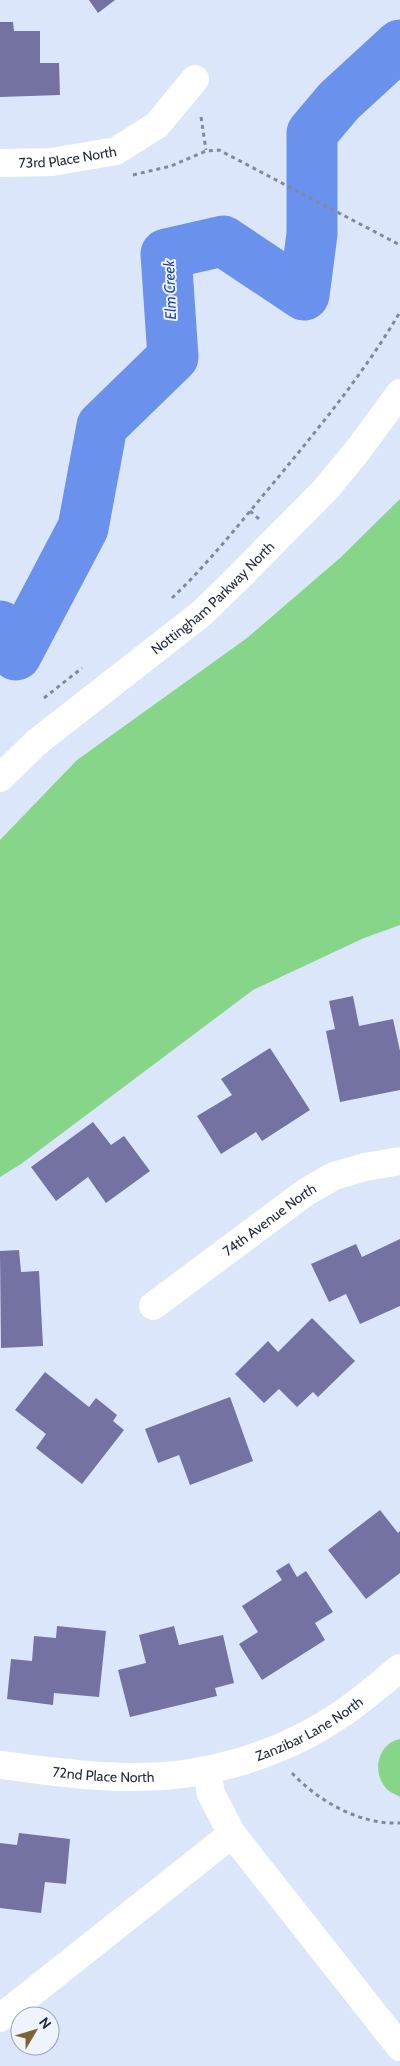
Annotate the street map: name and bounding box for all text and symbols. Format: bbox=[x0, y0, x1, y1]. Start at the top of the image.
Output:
street label: 73rd Place North bbox=[19, 142, 118, 172]
water label: Elm Creek bbox=[160, 259, 180, 320]
street label: Nottingham Parkway North bbox=[147, 538, 278, 658]
street label: 74th Avenue North bbox=[219, 1179, 319, 1260]
street label: Zanzibar Lane North bbox=[253, 1693, 367, 1765]
street label: 72nd Place North bbox=[52, 1763, 155, 1786]
north arrow bbox=[10, 2006, 60, 2056]
text: N bbox=[35, 2014, 55, 2032]

